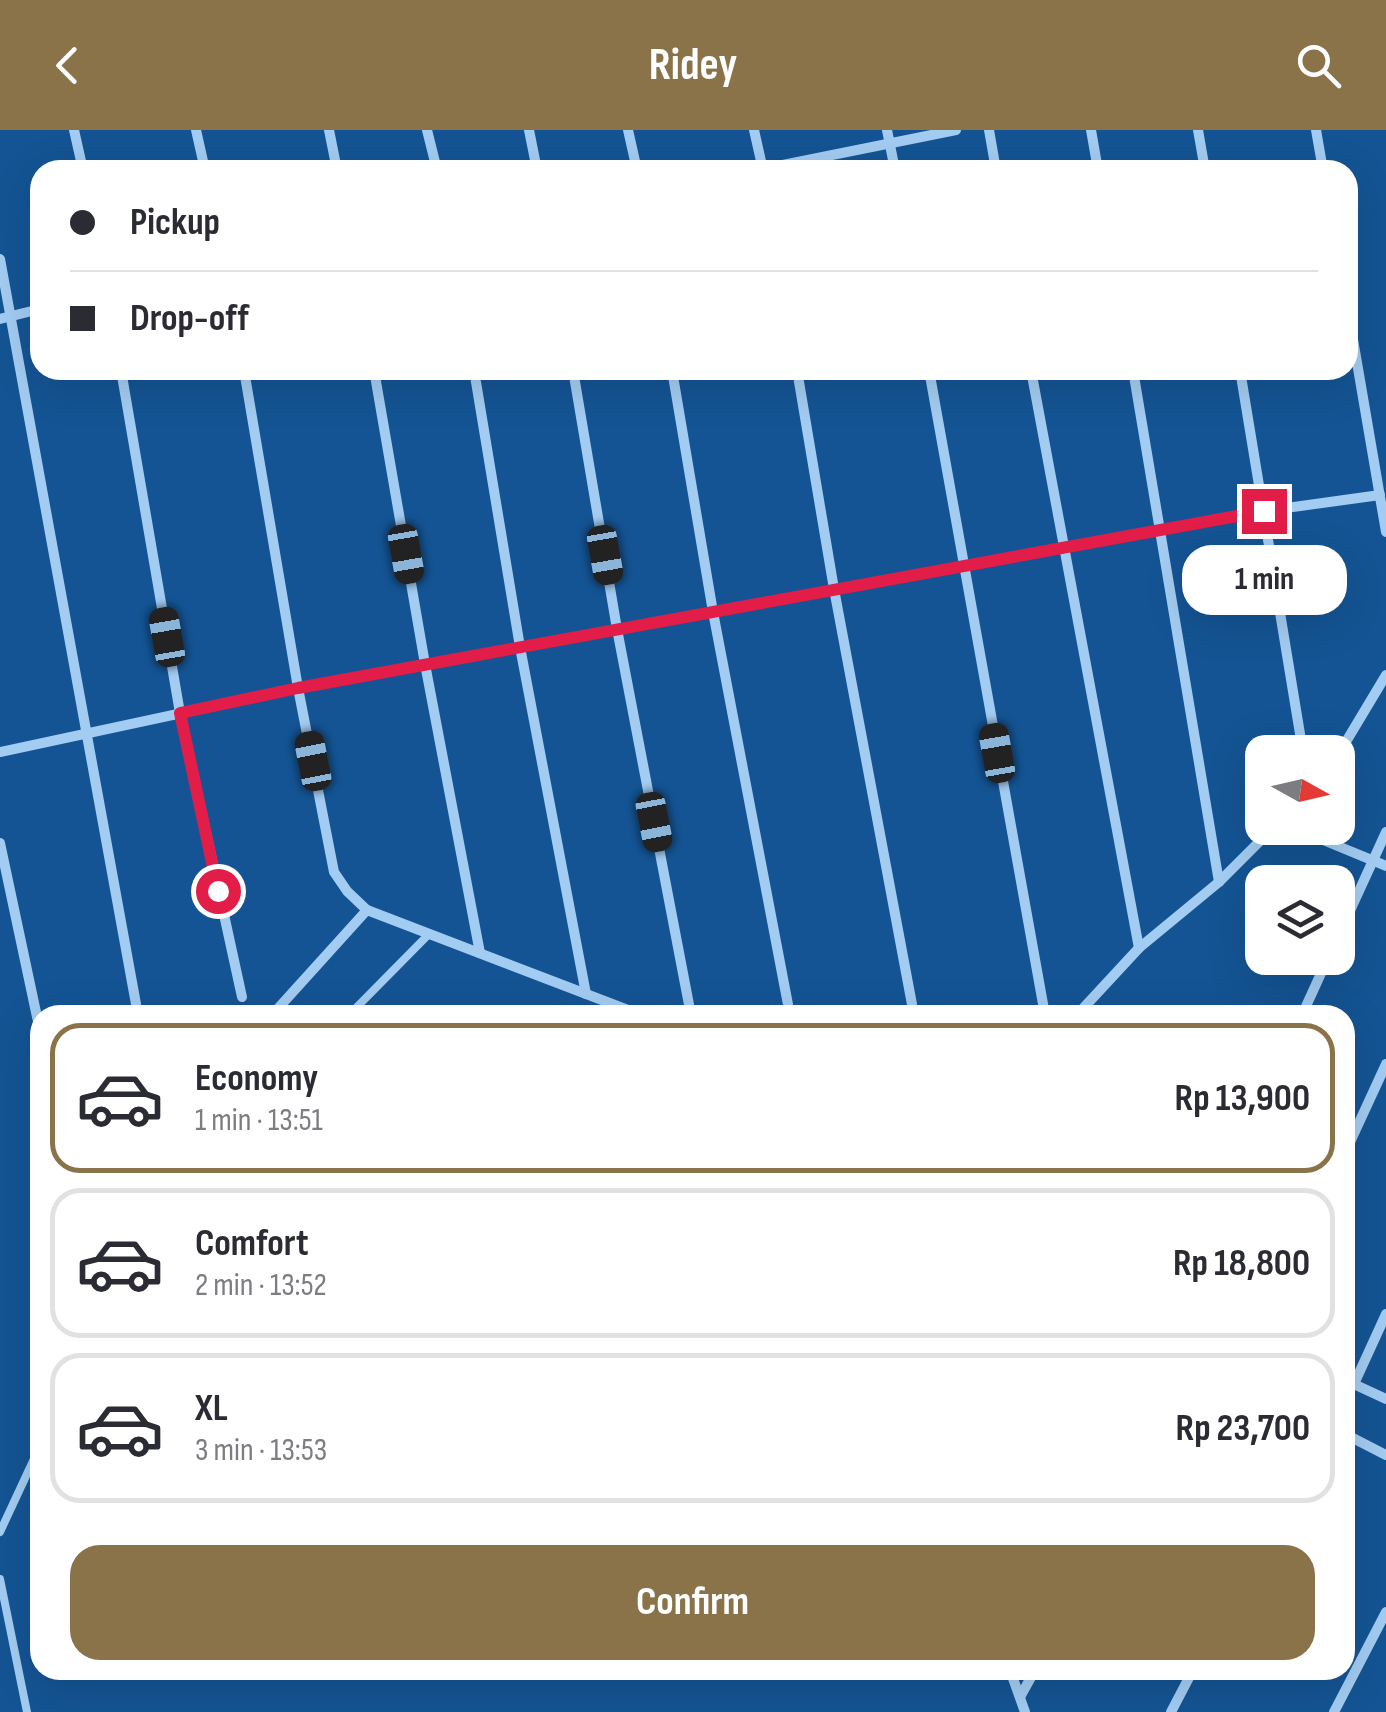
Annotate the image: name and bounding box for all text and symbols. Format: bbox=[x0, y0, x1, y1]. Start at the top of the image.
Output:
icon: back bbox=[40, 38, 95, 93]
text: Ridey bbox=[649, 38, 737, 93]
icon: search bbox=[1291, 38, 1346, 93]
text: Pickup bbox=[130, 200, 220, 245]
text: Drop-off bbox=[130, 296, 249, 341]
route end bbox=[1242, 489, 1287, 534]
car bbox=[386, 522, 426, 586]
car bbox=[585, 523, 625, 587]
callout: 1 min bbox=[1182, 546, 1346, 616]
text: 1 min bbox=[1235, 560, 1294, 599]
car bbox=[147, 605, 187, 669]
car bbox=[977, 721, 1017, 785]
car bbox=[293, 729, 333, 793]
north arrow bbox=[1245, 735, 1355, 845]
map controls bbox=[1245, 735, 1355, 975]
car bbox=[634, 790, 674, 854]
button: layers bbox=[1245, 865, 1355, 975]
route start bbox=[196, 869, 241, 914]
icon: car bbox=[75, 1053, 165, 1143]
text: Economy bbox=[195, 1056, 318, 1101]
text: Rp 13,900 bbox=[1175, 1076, 1310, 1121]
text: 1 min · 13:51 bbox=[195, 1101, 323, 1140]
icon: car bbox=[75, 1218, 165, 1308]
text: Comfort bbox=[195, 1221, 309, 1266]
text: Rp 18,800 bbox=[1173, 1241, 1310, 1286]
text: 2 min · 13:52 bbox=[195, 1266, 327, 1305]
icon: car bbox=[75, 1383, 165, 1473]
text: XL bbox=[195, 1386, 228, 1431]
text: Rp 23,700 bbox=[1175, 1406, 1310, 1451]
text: 3 min · 13:53 bbox=[195, 1431, 327, 1470]
button: Confirm bbox=[70, 1545, 1315, 1660]

